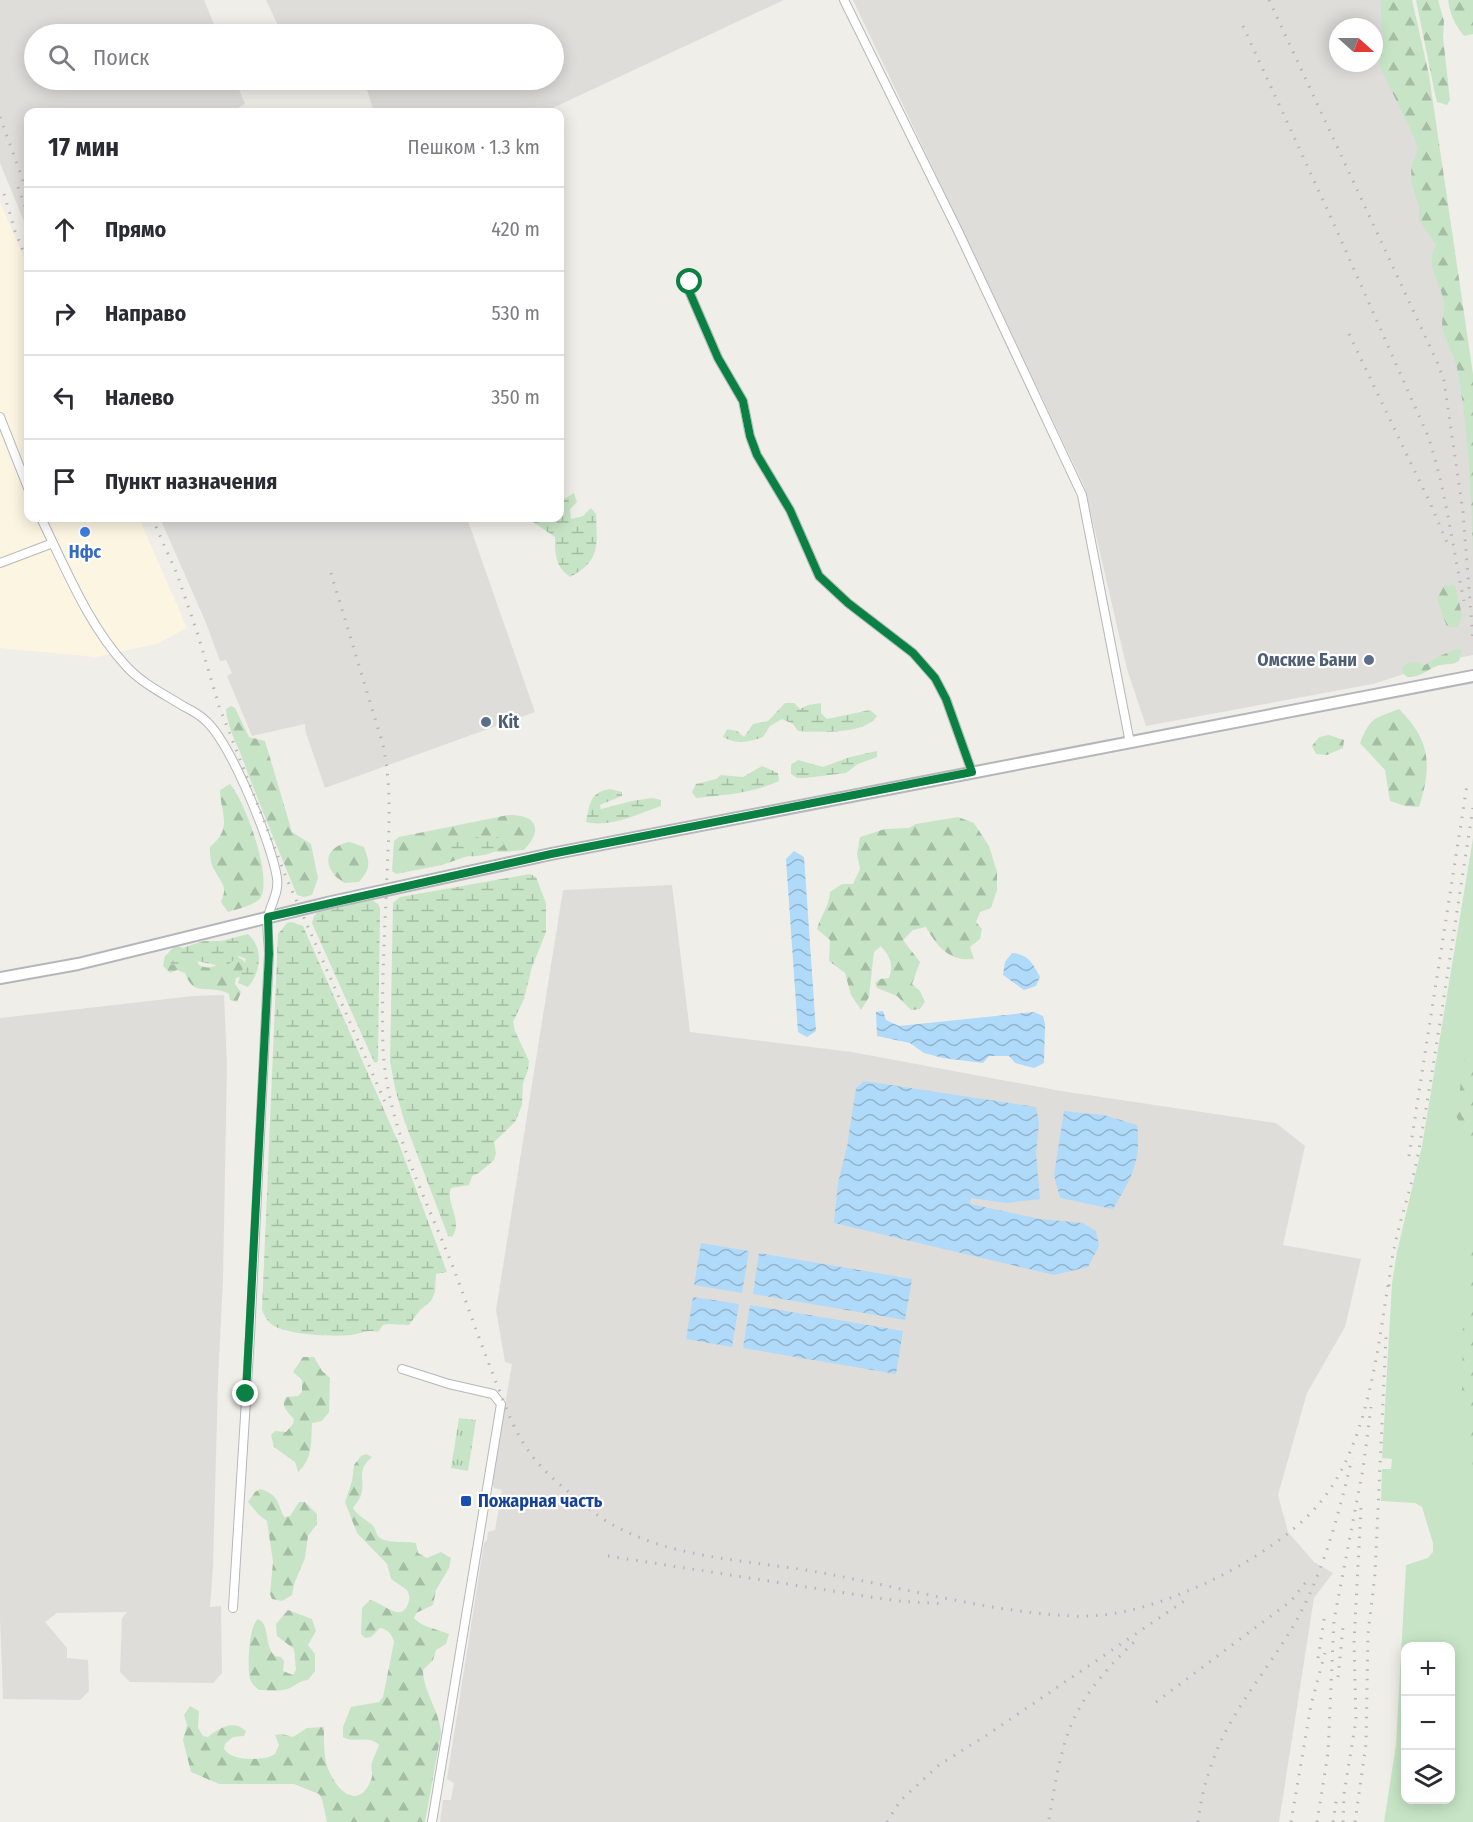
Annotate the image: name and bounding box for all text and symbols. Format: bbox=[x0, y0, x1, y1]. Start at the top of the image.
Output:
north arrow bbox=[1329, 18, 1383, 72]
search box bbox=[24, 24, 564, 90]
icon: search bbox=[45, 41, 78, 74]
text: Поиск bbox=[93, 44, 149, 71]
text: 17 мин bbox=[48, 132, 119, 163]
text: Пешком · 1.3 km bbox=[408, 135, 540, 159]
icon: ahead bbox=[48, 213, 81, 246]
text: Прямо bbox=[105, 216, 166, 243]
text: 420 m bbox=[491, 217, 540, 241]
route start bbox=[676, 268, 702, 294]
icon: right bbox=[48, 297, 81, 330]
text: Направо bbox=[105, 300, 186, 327]
text: 530 m bbox=[491, 301, 540, 325]
icon: left bbox=[48, 381, 81, 414]
text: Налево bbox=[105, 384, 174, 411]
text: 350 m bbox=[491, 385, 540, 409]
icon: arrive bbox=[48, 465, 81, 498]
text: Пункт назначения bbox=[105, 468, 277, 495]
marker: Нфс bbox=[78, 525, 92, 539]
place label: Нфс bbox=[69, 541, 101, 563]
place label: Омские Бани bbox=[1257, 649, 1357, 671]
marker: Омские Бани bbox=[1362, 653, 1376, 667]
place label: Kit bbox=[498, 711, 520, 733]
marker: Kit bbox=[479, 715, 493, 729]
route end bbox=[232, 1380, 258, 1406]
place label: Пожарная часть bbox=[478, 1490, 603, 1512]
marker: Пожарная часть bbox=[459, 1494, 473, 1508]
map controls bbox=[1401, 1642, 1455, 1804]
button: + bbox=[1401, 1642, 1455, 1696]
button: − bbox=[1401, 1696, 1455, 1750]
button: layers bbox=[1401, 1750, 1455, 1804]

